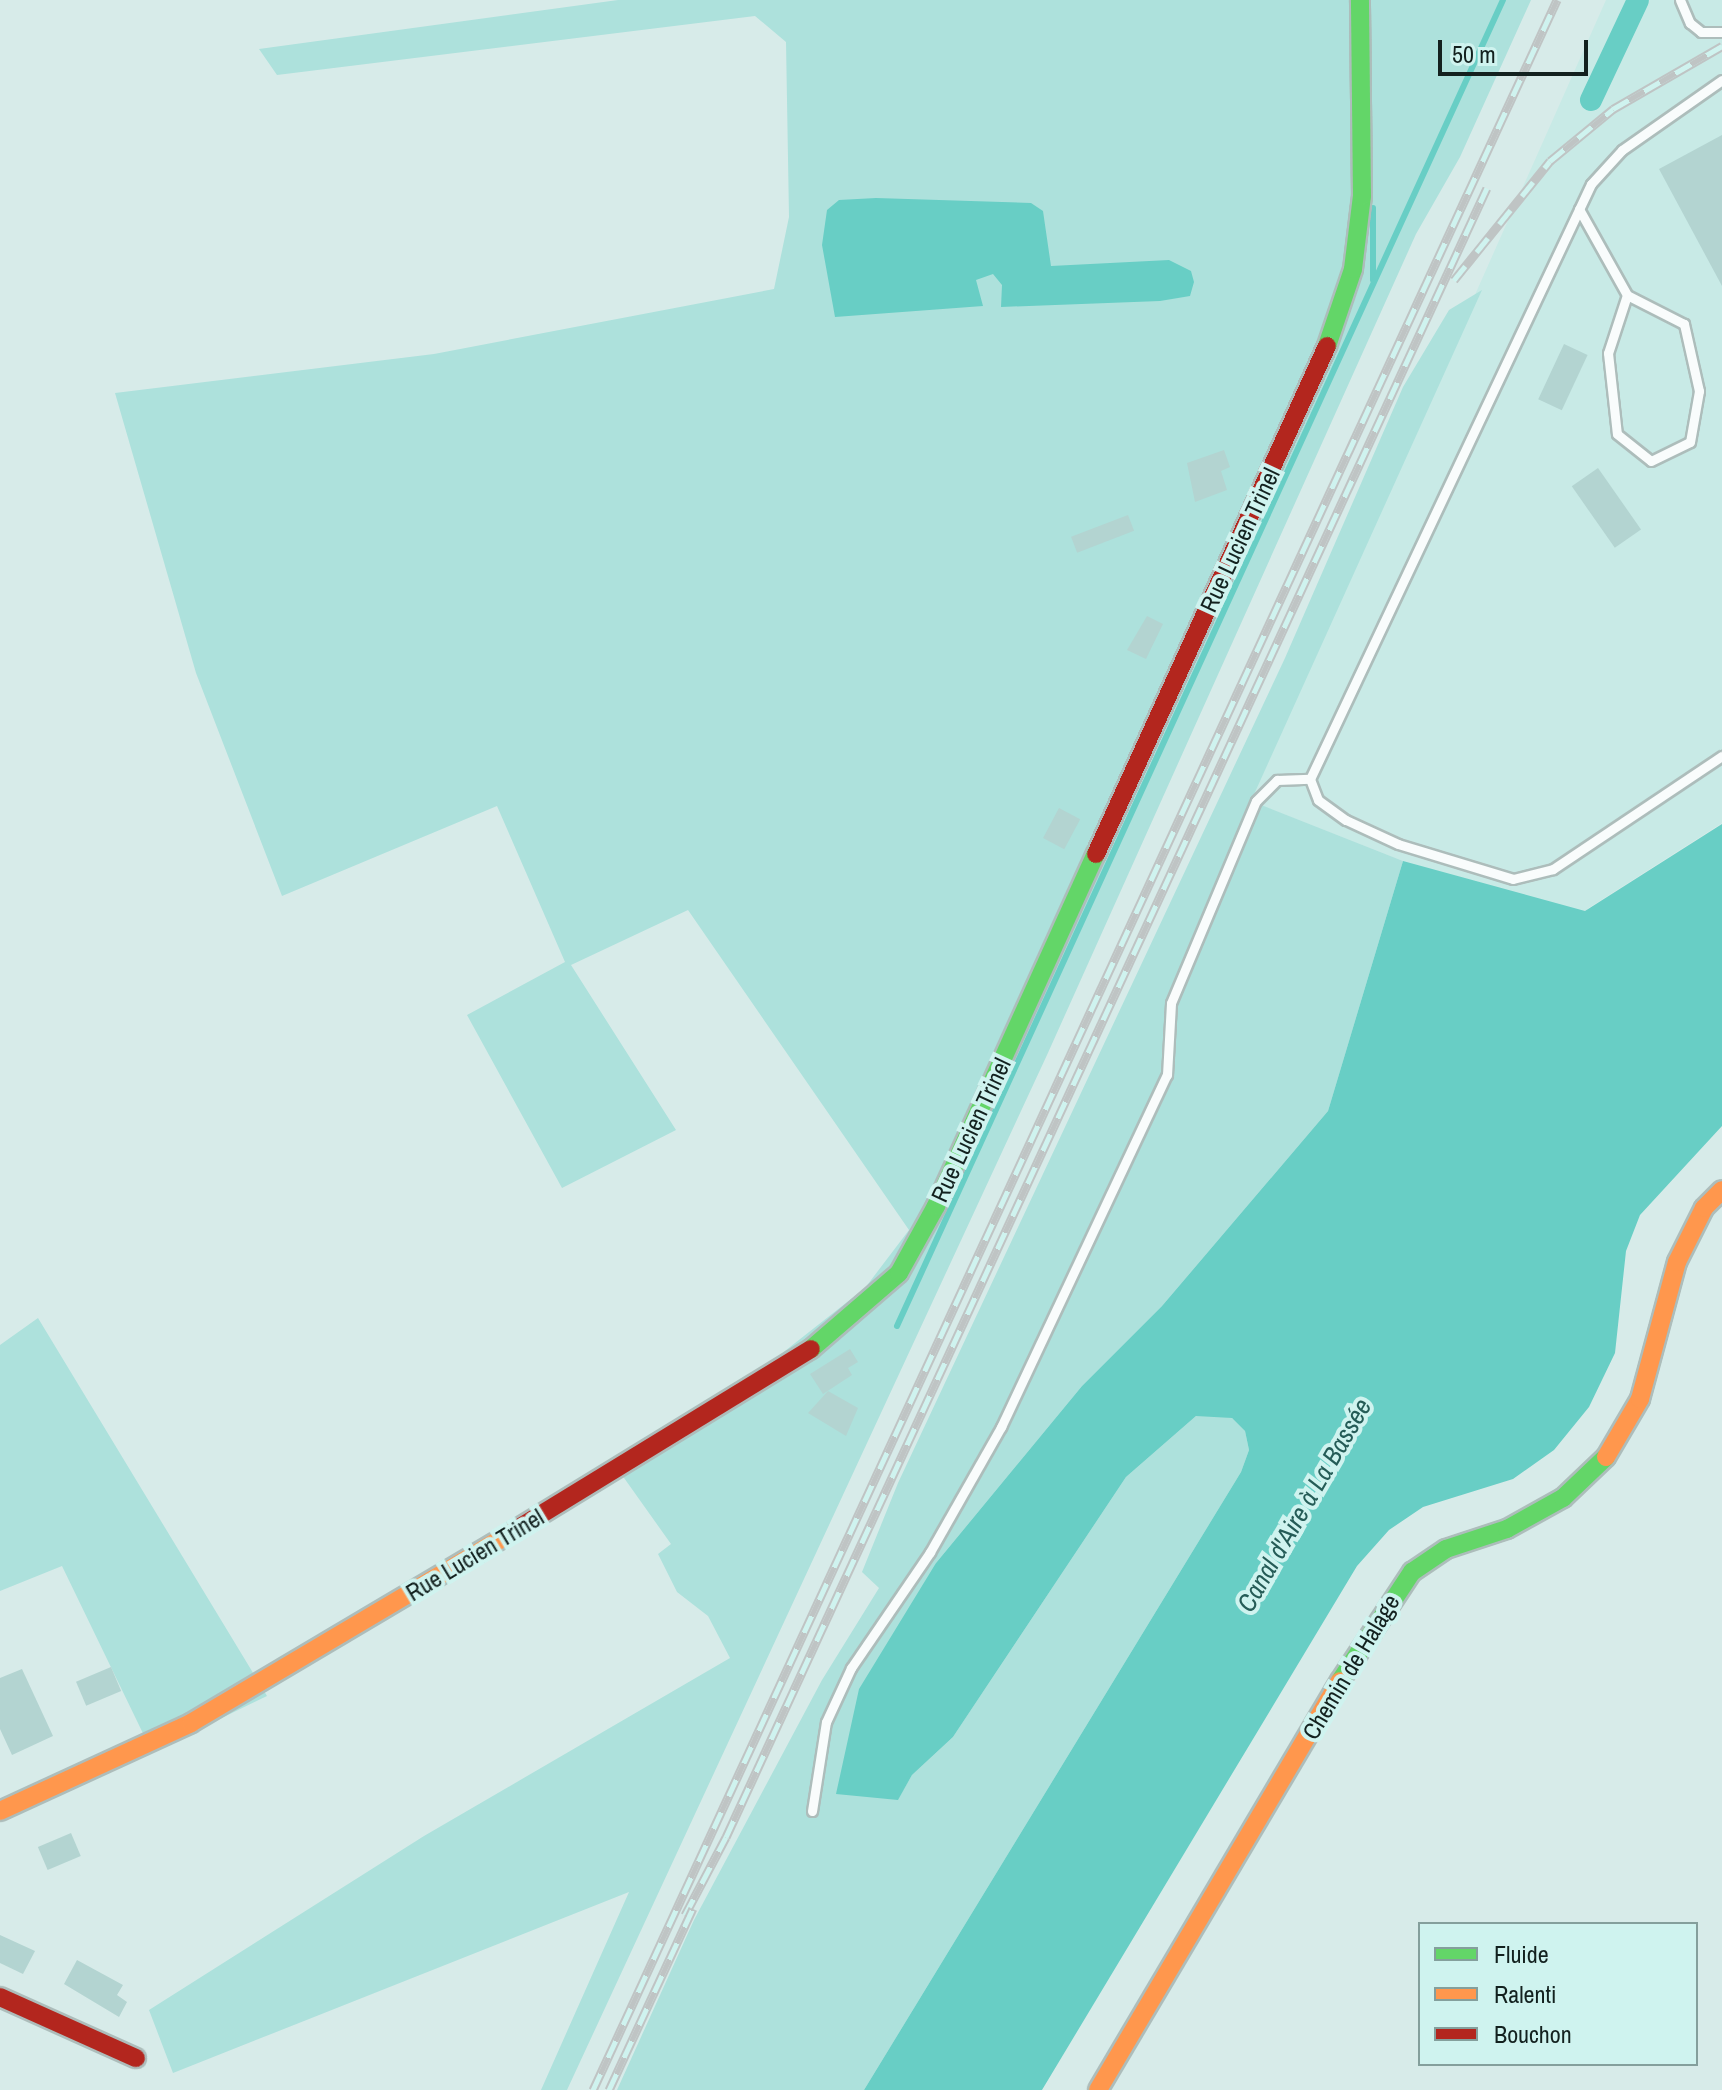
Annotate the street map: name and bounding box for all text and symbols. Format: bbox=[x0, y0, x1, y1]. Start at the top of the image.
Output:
scale bar bbox=[1442, 24, 1592, 74]
text: 50 m bbox=[1452, 38, 1496, 70]
street label: Rue Lucien Trinel bbox=[1194, 463, 1286, 617]
street label: Rue Lucien Trinel bbox=[925, 1053, 1017, 1207]
water label: Canal d'Aire à La Bassée bbox=[1230, 1393, 1378, 1617]
street label: Rue Lucien Trinel bbox=[401, 1503, 549, 1607]
street label: Chemin de Halage bbox=[1296, 1589, 1406, 1745]
legend bbox=[1418, 1922, 1698, 2066]
text: Fluide bbox=[1494, 1938, 1549, 1970]
text: Ralenti bbox=[1494, 1978, 1556, 2010]
text: Bouchon bbox=[1494, 2018, 1572, 2050]

